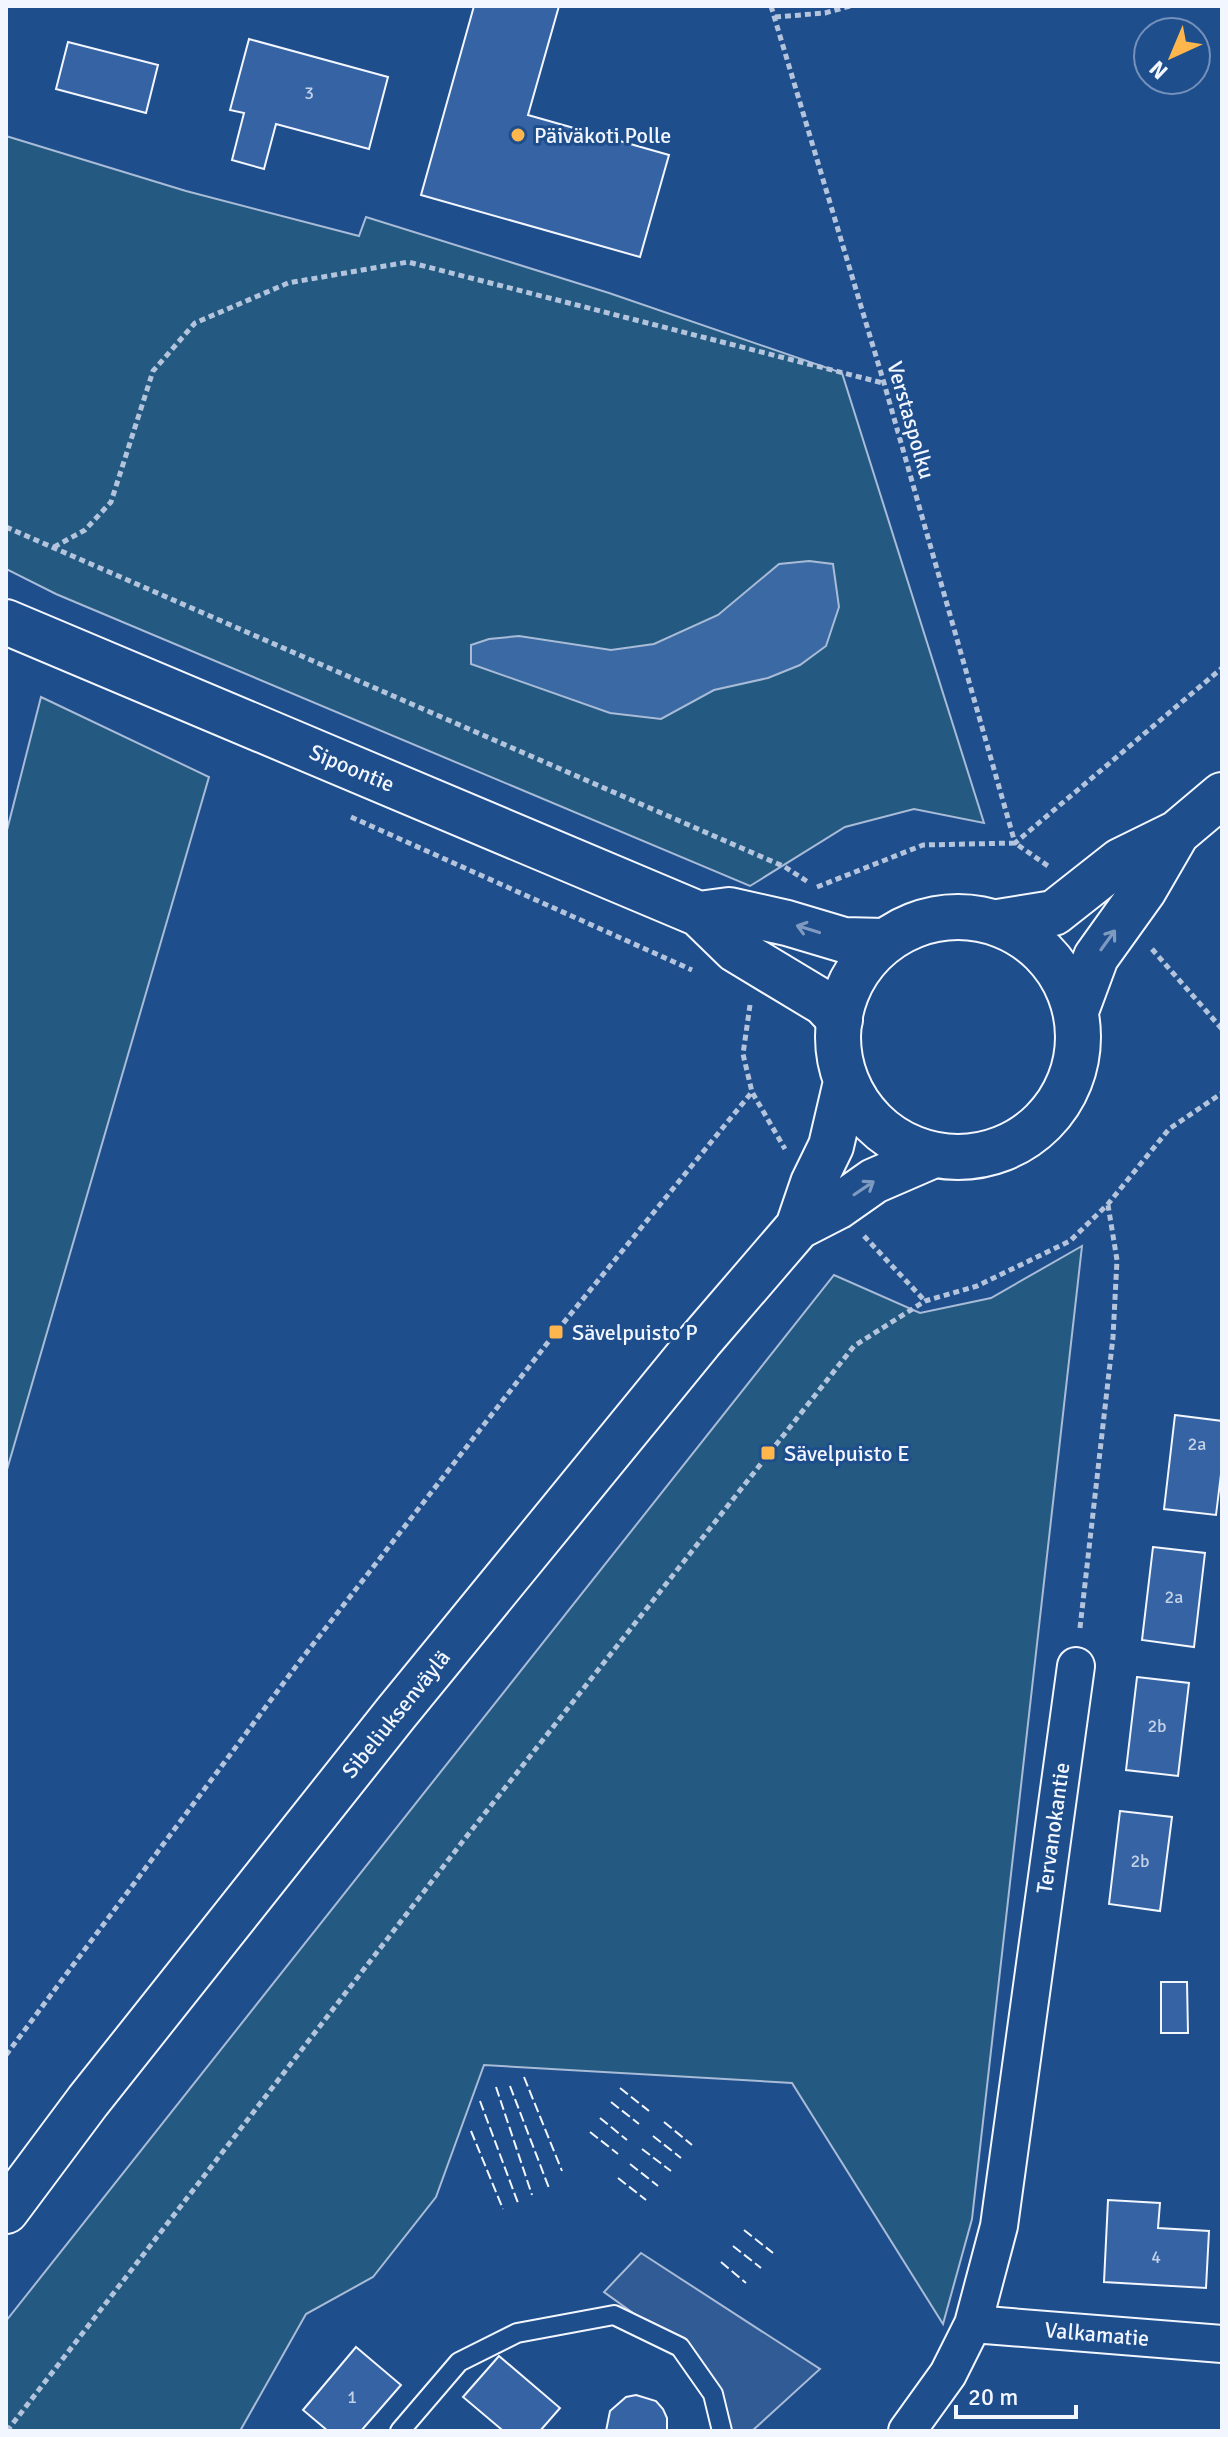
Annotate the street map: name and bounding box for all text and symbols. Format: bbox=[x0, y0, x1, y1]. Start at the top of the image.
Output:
north arrow bbox=[1132, 16, 1212, 96]
text: N bbox=[1144, 55, 1173, 85]
house number: 3 bbox=[304, 82, 314, 104]
place label: Päiväkoti Polle bbox=[534, 122, 671, 149]
marker: Päiväkoti Polle bbox=[509, 126, 527, 144]
street label: Verstaspolku bbox=[881, 358, 941, 482]
street label: Sipoontie bbox=[305, 738, 399, 798]
one-way arrow bbox=[796, 921, 821, 935]
one-way arrow bbox=[1100, 930, 1116, 952]
one-way arrow bbox=[853, 1180, 875, 1196]
place label: Sävelpuisto P bbox=[572, 1319, 698, 1346]
marker: Sävelpuisto P bbox=[547, 1323, 565, 1341]
house number: 2a bbox=[1188, 1433, 1206, 1455]
place label: Sävelpuisto E bbox=[784, 1440, 910, 1467]
marker: Sävelpuisto E bbox=[759, 1444, 777, 1462]
house number: 2a bbox=[1165, 1586, 1183, 1608]
street label: Sibeliuksenväylä bbox=[336, 1644, 456, 1784]
house number: 2b bbox=[1147, 1715, 1167, 1737]
street label: Tervanokantie bbox=[1030, 1761, 1076, 1895]
house number: 2b bbox=[1130, 1850, 1150, 1872]
house number: 4 bbox=[1151, 2246, 1161, 2268]
street label: Valkamatie bbox=[1044, 2316, 1150, 2352]
scale bar bbox=[956, 2369, 1076, 2419]
text: 20 m bbox=[968, 2382, 1018, 2412]
house number: 1 bbox=[347, 2386, 357, 2408]

